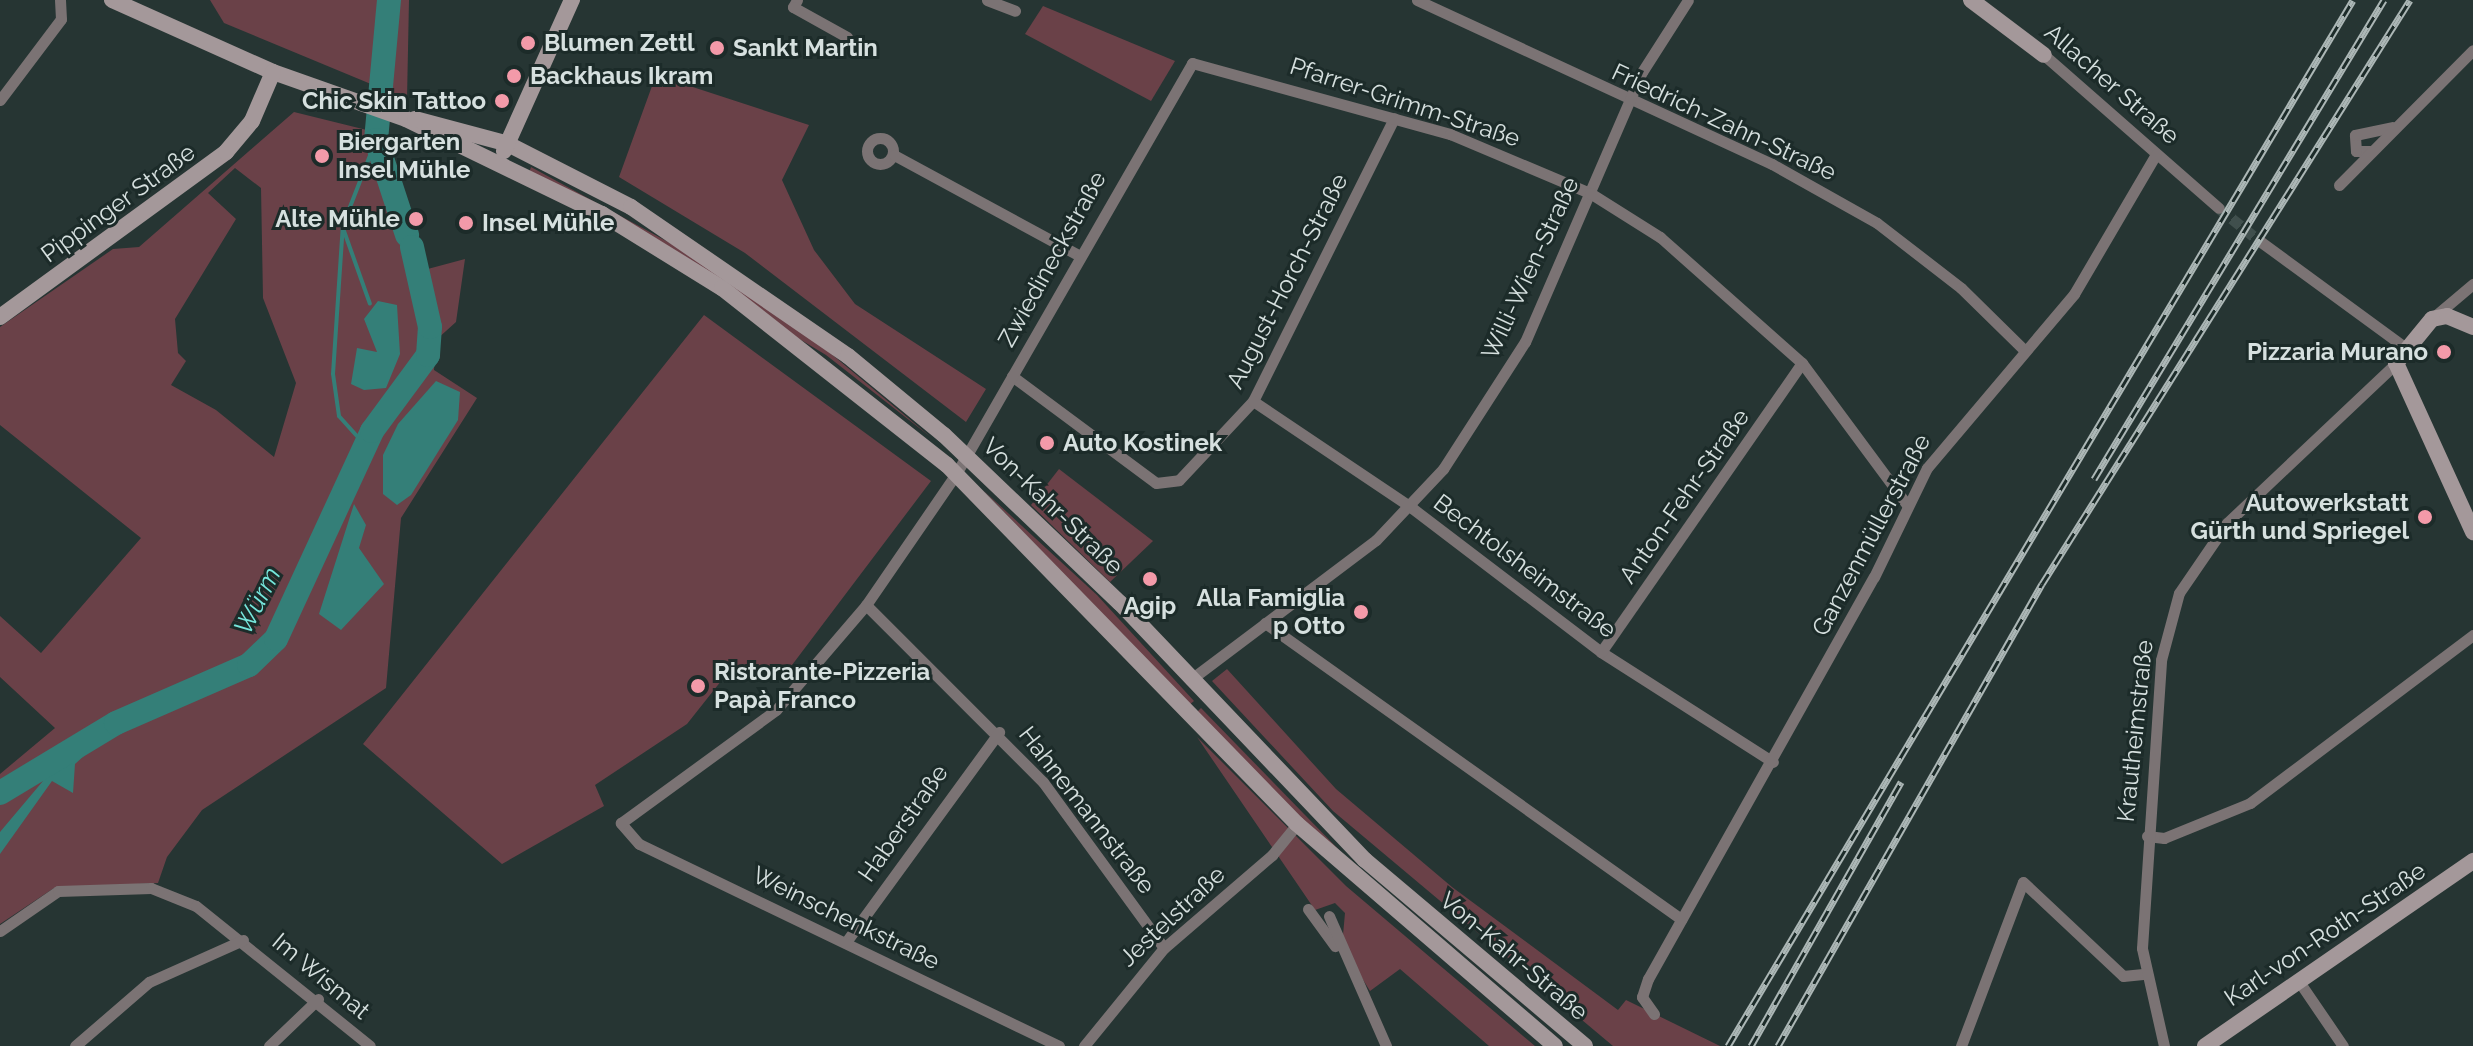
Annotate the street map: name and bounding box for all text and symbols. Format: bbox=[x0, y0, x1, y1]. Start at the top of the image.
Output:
street label: Allacher Straße bbox=[2039, 18, 2185, 150]
place label: Blumen Zettl bbox=[544, 29, 695, 57]
marker: Blumen Zettl bbox=[519, 34, 537, 52]
place label: Sankt Martin bbox=[733, 34, 878, 62]
marker: Sankt Martin bbox=[708, 39, 726, 57]
street label: Pfarrer-Grimm-Straße bbox=[1286, 51, 1524, 153]
street label: Friedrich-Zahn-Straße bbox=[1607, 57, 1841, 187]
place label: Backhaus Ikram bbox=[530, 62, 713, 90]
marker: Backhaus Ikram bbox=[505, 67, 523, 85]
place label: Chic Skin Tattoo bbox=[301, 87, 486, 115]
marker: Chic Skin Tattoo bbox=[493, 92, 511, 110]
place label: Biergarten Insel Mühle bbox=[338, 128, 471, 184]
street label: Pippinger Straße bbox=[35, 137, 201, 269]
marker: Biergarten Insel Mühle bbox=[313, 147, 331, 165]
street label: Zwiedineckstraße bbox=[992, 166, 1112, 352]
street label: August-Horch-Straße bbox=[1220, 169, 1354, 393]
street label: Willi-Wien-Straße bbox=[1475, 172, 1585, 364]
place label: Alte Mühle bbox=[275, 205, 400, 233]
place label: Insel Mühle bbox=[482, 209, 615, 237]
marker: Alte Mühle bbox=[407, 210, 425, 228]
marker: Insel Mühle bbox=[457, 214, 475, 232]
place label: Pizzaria Murano bbox=[2247, 338, 2428, 366]
marker: Pizzaria Murano bbox=[2435, 343, 2453, 361]
street label: Anton-Fehr-Straße bbox=[1613, 403, 1755, 589]
place label: Auto Kostinek bbox=[1063, 429, 1222, 457]
street label: Ganzenmüllerstraße bbox=[1806, 429, 1936, 641]
street label: Von-Kahr-Straße bbox=[977, 432, 1129, 580]
marker: Auto Kostinek bbox=[1038, 434, 1056, 452]
street label: Bechtolsheimstraße bbox=[1428, 488, 1622, 644]
place label: Autowerkstatt Gürth und Spriegel bbox=[2191, 489, 2409, 545]
marker: Autowerkstatt Gürth und Spriegel bbox=[2416, 508, 2434, 526]
water label: Würm bbox=[228, 562, 288, 640]
marker: Agip bbox=[1141, 570, 1159, 588]
place label: Alla Famiglia p Otto bbox=[1196, 584, 1345, 640]
place label: Agip bbox=[1124, 592, 1176, 620]
marker: Alla Famiglia p Otto bbox=[1352, 603, 1370, 621]
street label: Krautheimstraße bbox=[2111, 639, 2159, 823]
place label: Ristorante-Pizzeria Papà Franco bbox=[714, 658, 930, 714]
marker: Ristorante-Pizzeria Papà Franco bbox=[689, 677, 707, 695]
street label: Hahnemannstraße bbox=[1013, 721, 1161, 899]
street label: Haberstraße bbox=[852, 759, 954, 887]
street label: Karl-von-Roth-Straße bbox=[2219, 856, 2431, 1012]
street label: Weinschenkstraße bbox=[748, 860, 944, 976]
street label: Jestelstraße bbox=[1113, 860, 1231, 972]
street label: Von-Kahr-Straße bbox=[1434, 886, 1594, 1026]
street label: Im Wismat bbox=[266, 927, 376, 1025]

